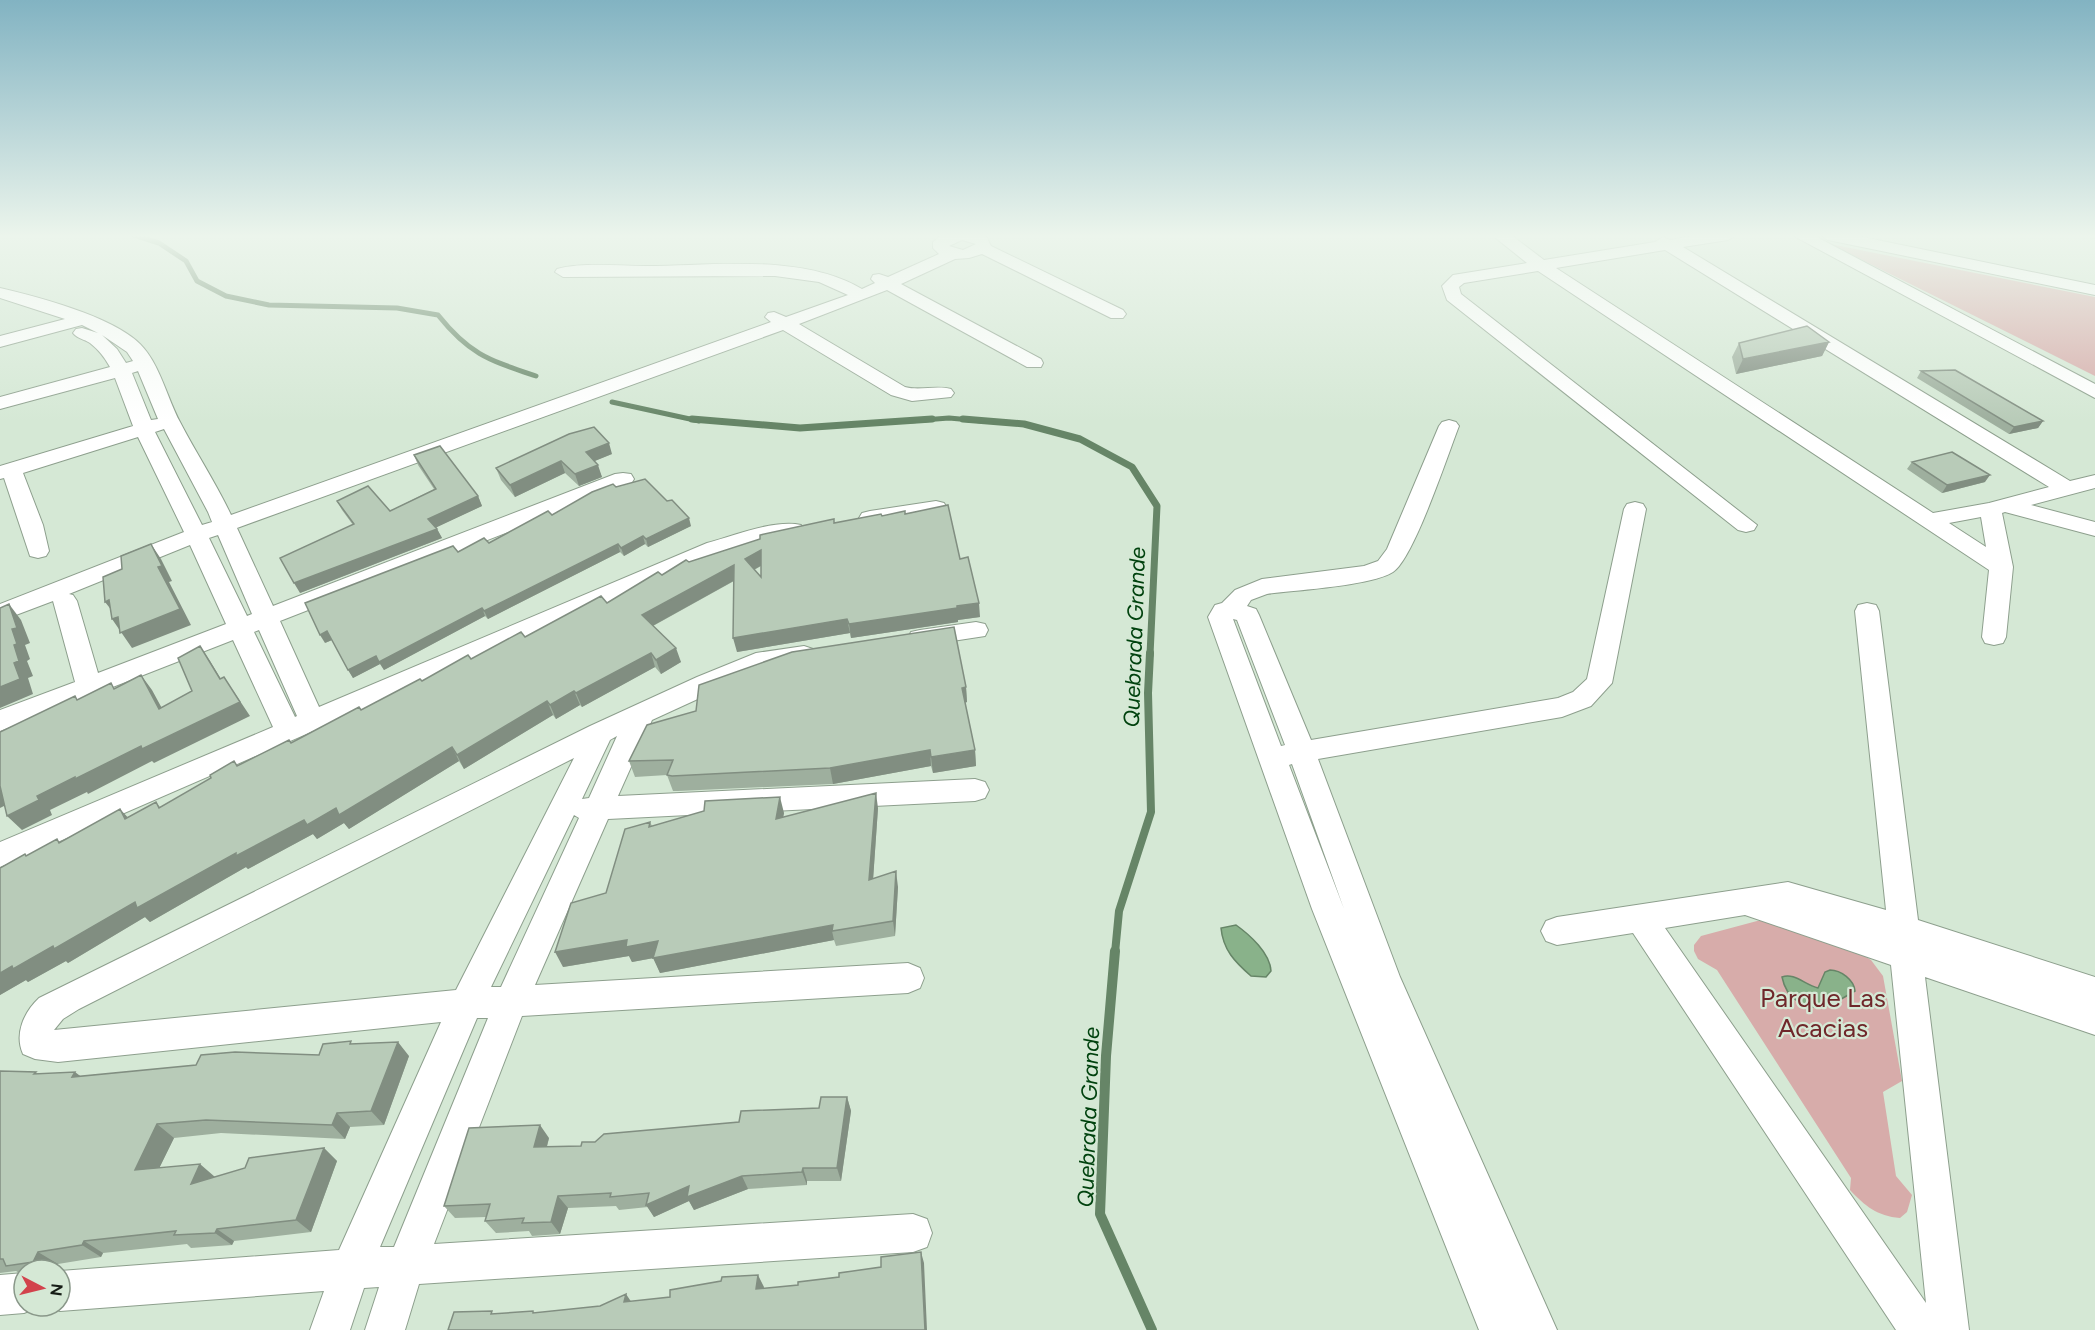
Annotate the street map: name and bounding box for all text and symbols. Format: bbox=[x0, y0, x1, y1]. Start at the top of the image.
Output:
water label: Quebrada Grande bbox=[1118, 546, 1151, 728]
park label: Parque Las Acacias bbox=[1760, 982, 1886, 1044]
water label: Quebrada Grande bbox=[1072, 1026, 1105, 1208]
north arrow bbox=[12, 1258, 72, 1318]
text: N bbox=[46, 1282, 67, 1297]

